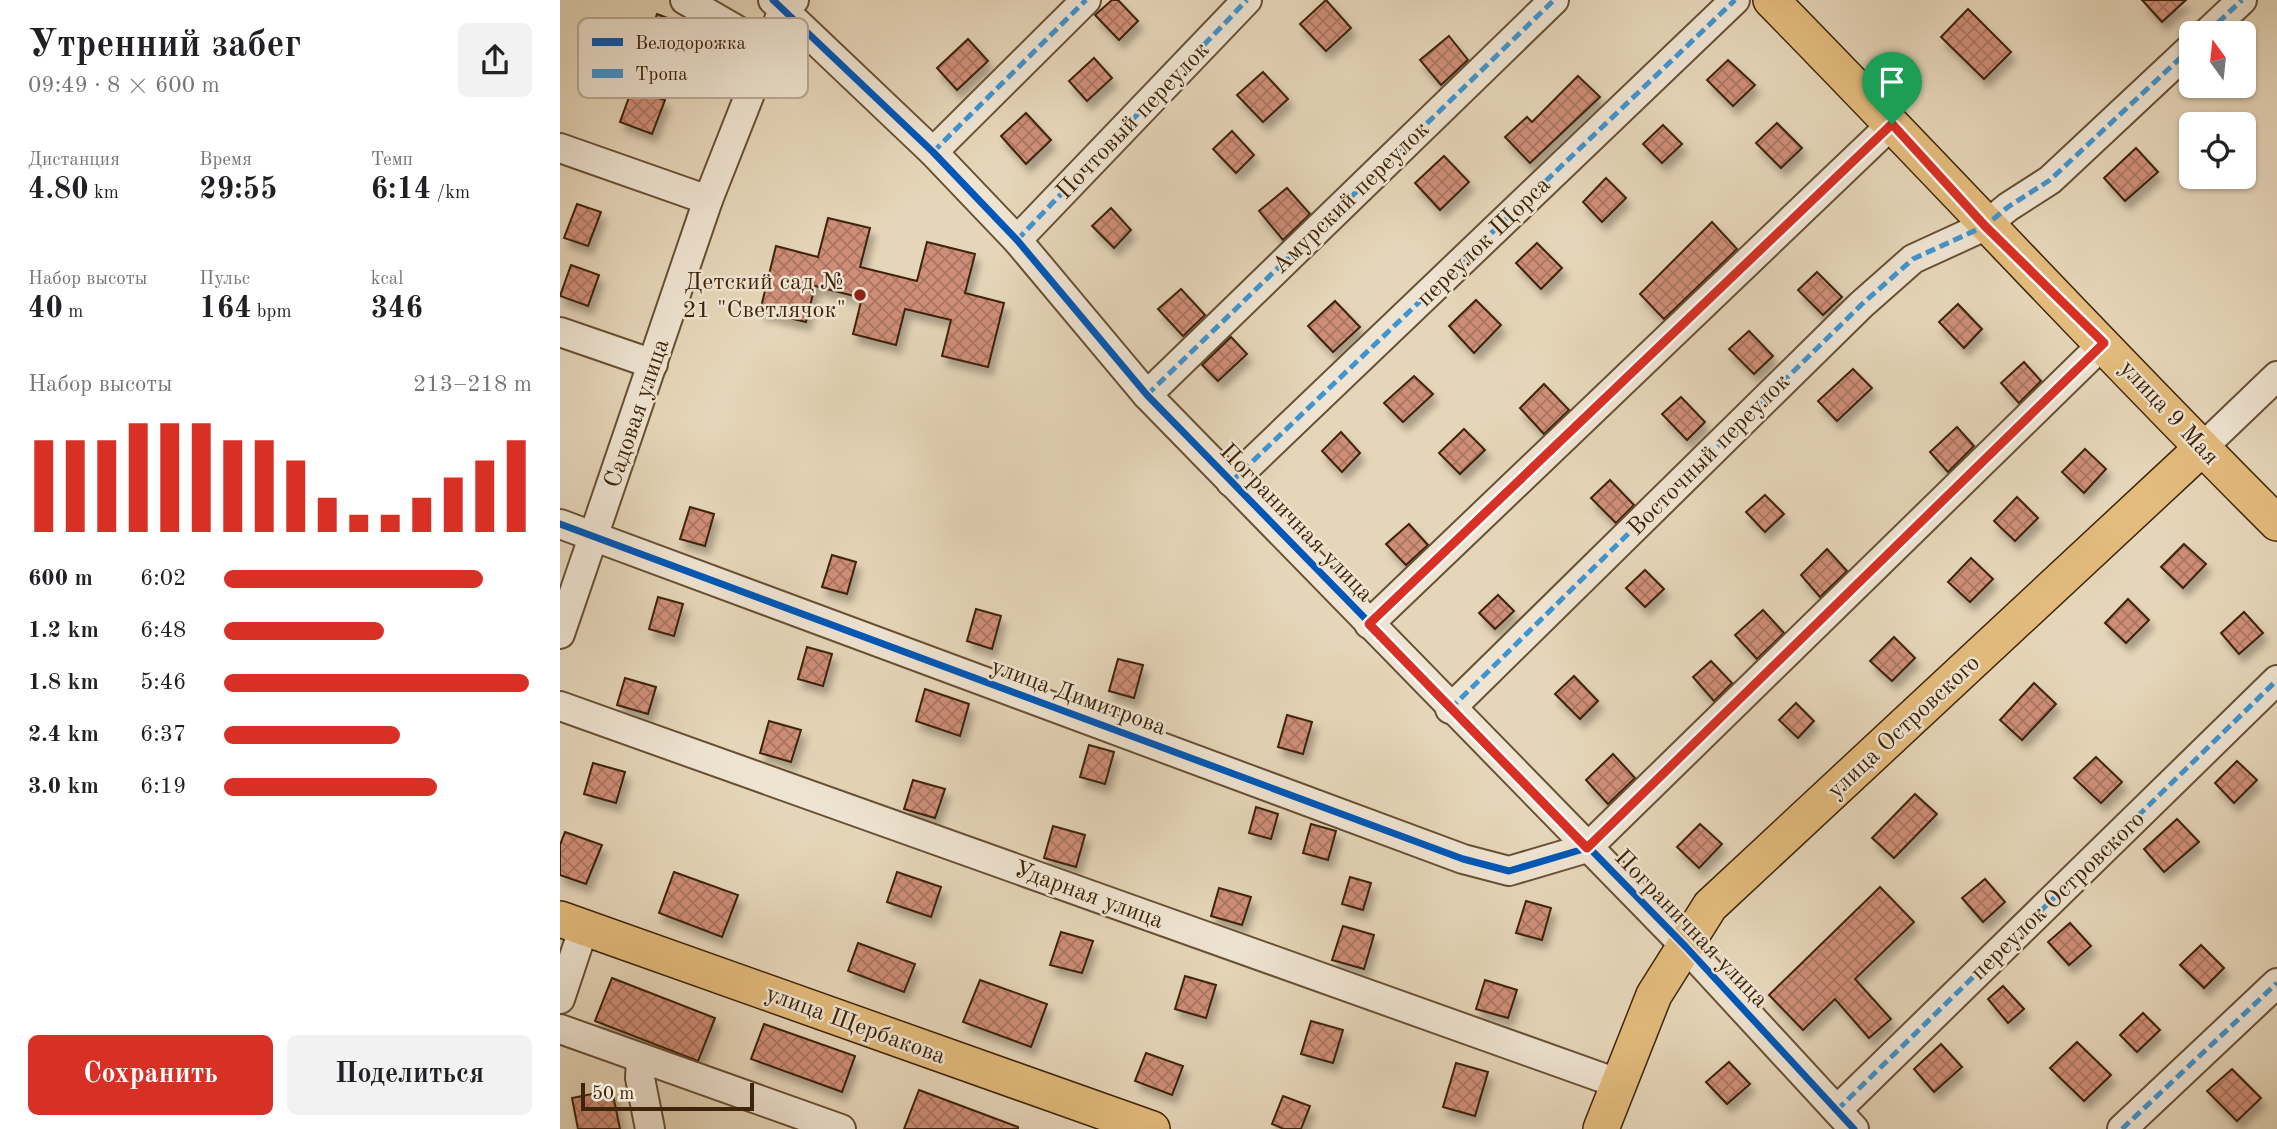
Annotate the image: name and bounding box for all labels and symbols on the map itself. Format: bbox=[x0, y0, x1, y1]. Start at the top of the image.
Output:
legend bbox=[578, 18, 808, 98]
north arrow bbox=[2179, 21, 2256, 98]
text: Велодорожка bbox=[635, 35, 746, 54]
street label: Почтовый переулок bbox=[1053, 38, 1214, 205]
pin bbox=[1862, 52, 1922, 124]
text: Тропа bbox=[635, 66, 688, 85]
street label: Амурский переулок bbox=[1268, 118, 1434, 279]
street label: переулок Щорса bbox=[1413, 173, 1556, 312]
place label: Детский сад № 21 "Светлячок" bbox=[682, 271, 846, 323]
marker: Детский сад № 21 "Светлячок" bbox=[852, 287, 868, 303]
street label: Садовая улица bbox=[601, 336, 675, 491]
street label: улица 9 Мая bbox=[2114, 356, 2223, 470]
street label: Восточный переулок bbox=[1624, 370, 1795, 541]
street label: Пограничная улица bbox=[1214, 440, 1377, 607]
street label: улица Островского bbox=[1824, 651, 1985, 804]
street label: улица Димитрова bbox=[987, 655, 1169, 741]
street label: переулок Островского bbox=[1967, 807, 2150, 986]
street label: Пограничная улица bbox=[1609, 846, 1772, 1013]
street label: Ударная улица bbox=[1010, 858, 1166, 934]
street label: улица Щербакова bbox=[762, 982, 949, 1070]
scale bar bbox=[581, 1080, 754, 1112]

